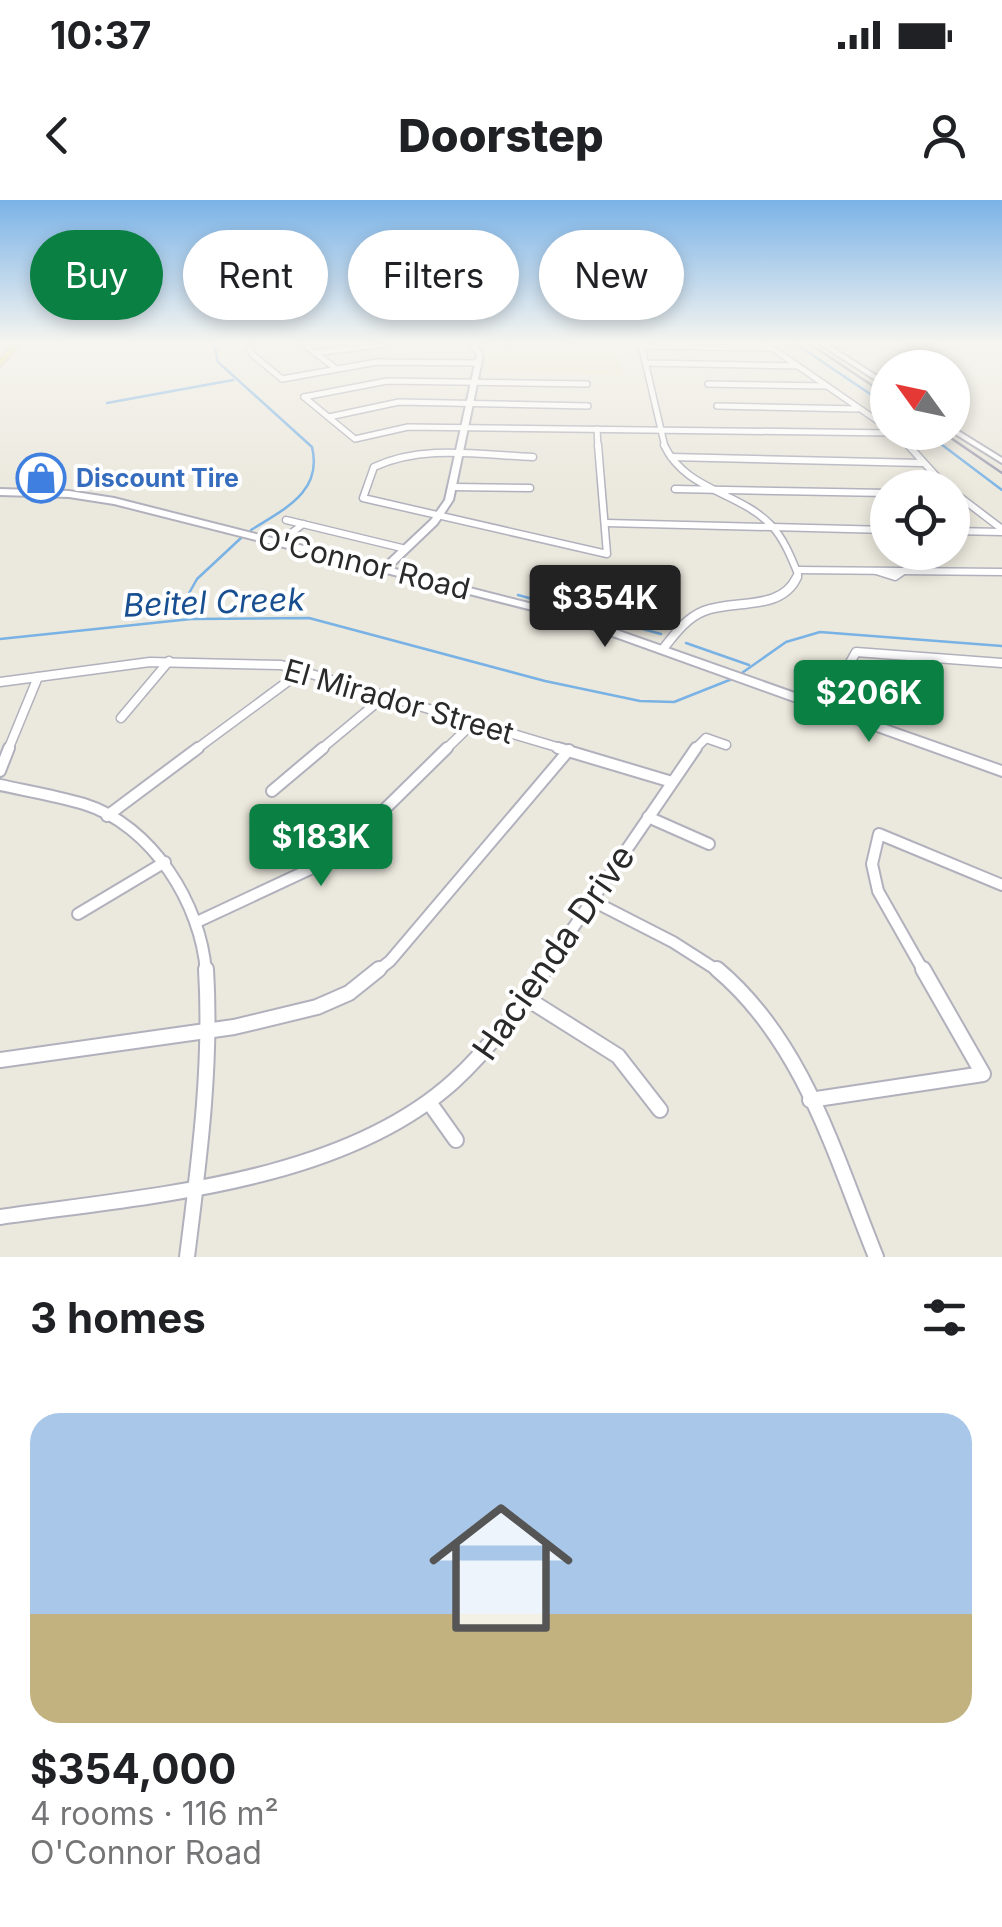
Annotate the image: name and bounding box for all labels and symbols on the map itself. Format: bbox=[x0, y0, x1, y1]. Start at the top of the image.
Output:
north arrow bbox=[870, 350, 970, 450]
shop icon: Discount Tire bbox=[15, 452, 67, 504]
place label: Discount Tire bbox=[76, 463, 239, 493]
street label: O'Connor Road bbox=[254, 519, 474, 607]
pin: $354K bbox=[535, 565, 675, 650]
water label: Beitel Creek bbox=[122, 579, 307, 625]
street label: El Mirador Street bbox=[280, 651, 518, 751]
pin: $206K bbox=[799, 660, 939, 745]
pin: $183K bbox=[251, 804, 391, 889]
street label: Hacienda Drive bbox=[463, 836, 643, 1068]

